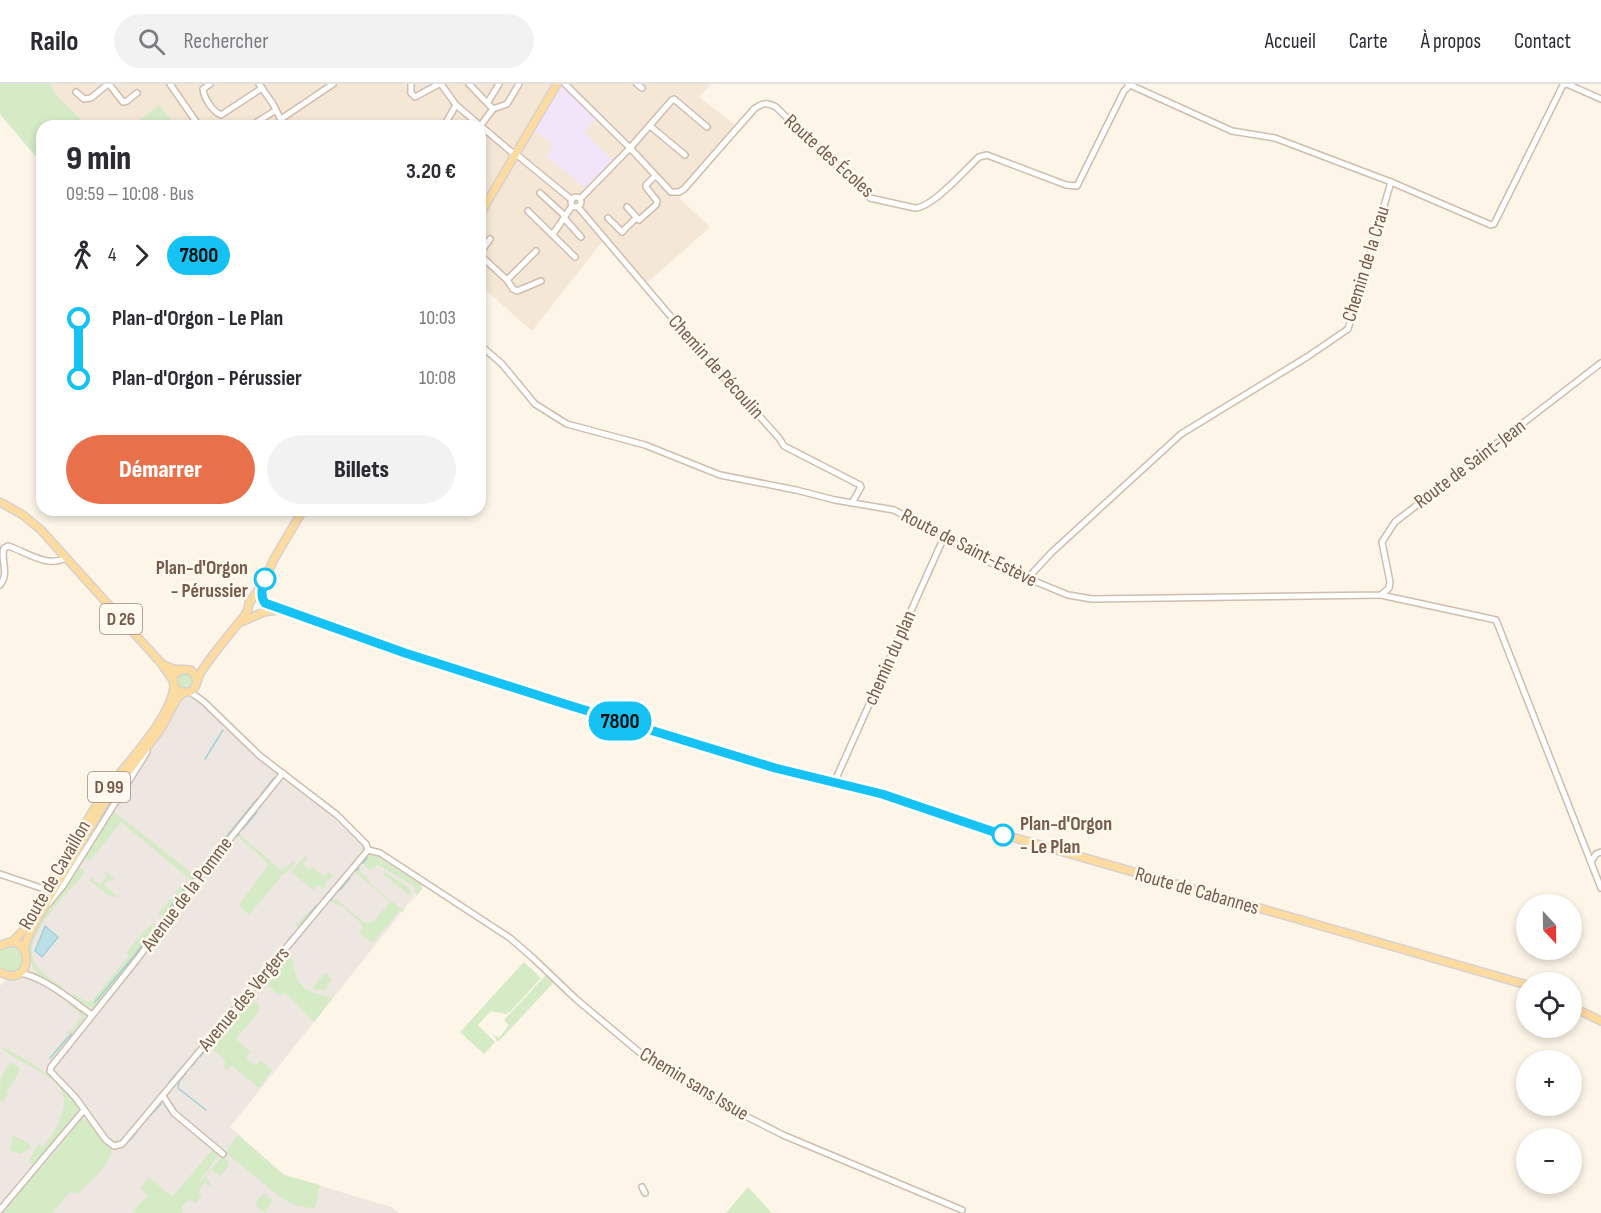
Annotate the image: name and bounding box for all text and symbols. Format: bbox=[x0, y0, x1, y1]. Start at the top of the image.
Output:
search box bbox=[114, 14, 534, 68]
text: Railo bbox=[30, 25, 78, 58]
icon: search bbox=[135, 25, 168, 58]
text: Rechercher bbox=[183, 28, 269, 55]
text: Accueil bbox=[1265, 29, 1316, 54]
text: Carte bbox=[1349, 29, 1388, 54]
text: À propos bbox=[1421, 29, 1481, 54]
text: Contact bbox=[1514, 29, 1571, 54]
street label: Route des Écoles bbox=[779, 109, 879, 203]
text: 9 min bbox=[66, 139, 131, 179]
text: 3.20 € bbox=[406, 158, 456, 185]
text: 09:59 – 10:08 · Bus bbox=[66, 182, 194, 206]
street label: Chemin de la Crau bbox=[1337, 203, 1395, 325]
icon: walk bbox=[66, 239, 99, 272]
icon: forward bbox=[125, 239, 158, 272]
text: 4 bbox=[108, 243, 116, 267]
text: 7800 bbox=[179, 243, 218, 268]
text: Plan-d'Orgon - Le Plan bbox=[112, 305, 283, 332]
text: 10:03 bbox=[419, 306, 456, 330]
street label: Chemin de Pécoulin bbox=[663, 310, 769, 424]
text: Plan-d'Orgon - Pérussier bbox=[112, 365, 302, 392]
text: 10:08 bbox=[419, 366, 456, 390]
street label: Route de Saint-Jean bbox=[1410, 414, 1530, 514]
button: Démarrer bbox=[66, 435, 255, 504]
button: Billets bbox=[267, 435, 456, 504]
street label: Route de Saint-Estève bbox=[897, 503, 1041, 593]
place label: Plan-d'Orgon - Pérussier bbox=[156, 556, 248, 603]
marker: Plan-d'Orgon - Pérussier bbox=[254, 568, 276, 590]
road number: D 26 bbox=[100, 604, 142, 634]
street label: chemin du plan bbox=[858, 607, 922, 709]
line badge: 7800 bbox=[578, 702, 662, 740]
text: 7800 bbox=[601, 709, 639, 734]
road number: D 99 bbox=[88, 772, 130, 802]
place label: Plan-d'Orgon - Le Plan bbox=[1020, 812, 1112, 859]
street label: Route de Cavaillon bbox=[14, 816, 96, 934]
marker: Plan-d'Orgon - Le Plan bbox=[992, 824, 1014, 846]
street label: Avenue de la Pomme bbox=[136, 832, 238, 957]
street label: Route de Cabannes bbox=[1132, 862, 1262, 920]
north arrow bbox=[1516, 894, 1582, 960]
map controls bbox=[1516, 894, 1582, 1194]
street label: Avenue des Vergers bbox=[193, 942, 295, 1057]
button: locate bbox=[1516, 972, 1582, 1038]
street label: Chemin sans Issue bbox=[635, 1042, 753, 1126]
button: + bbox=[1516, 1050, 1582, 1116]
button: − bbox=[1516, 1128, 1582, 1194]

